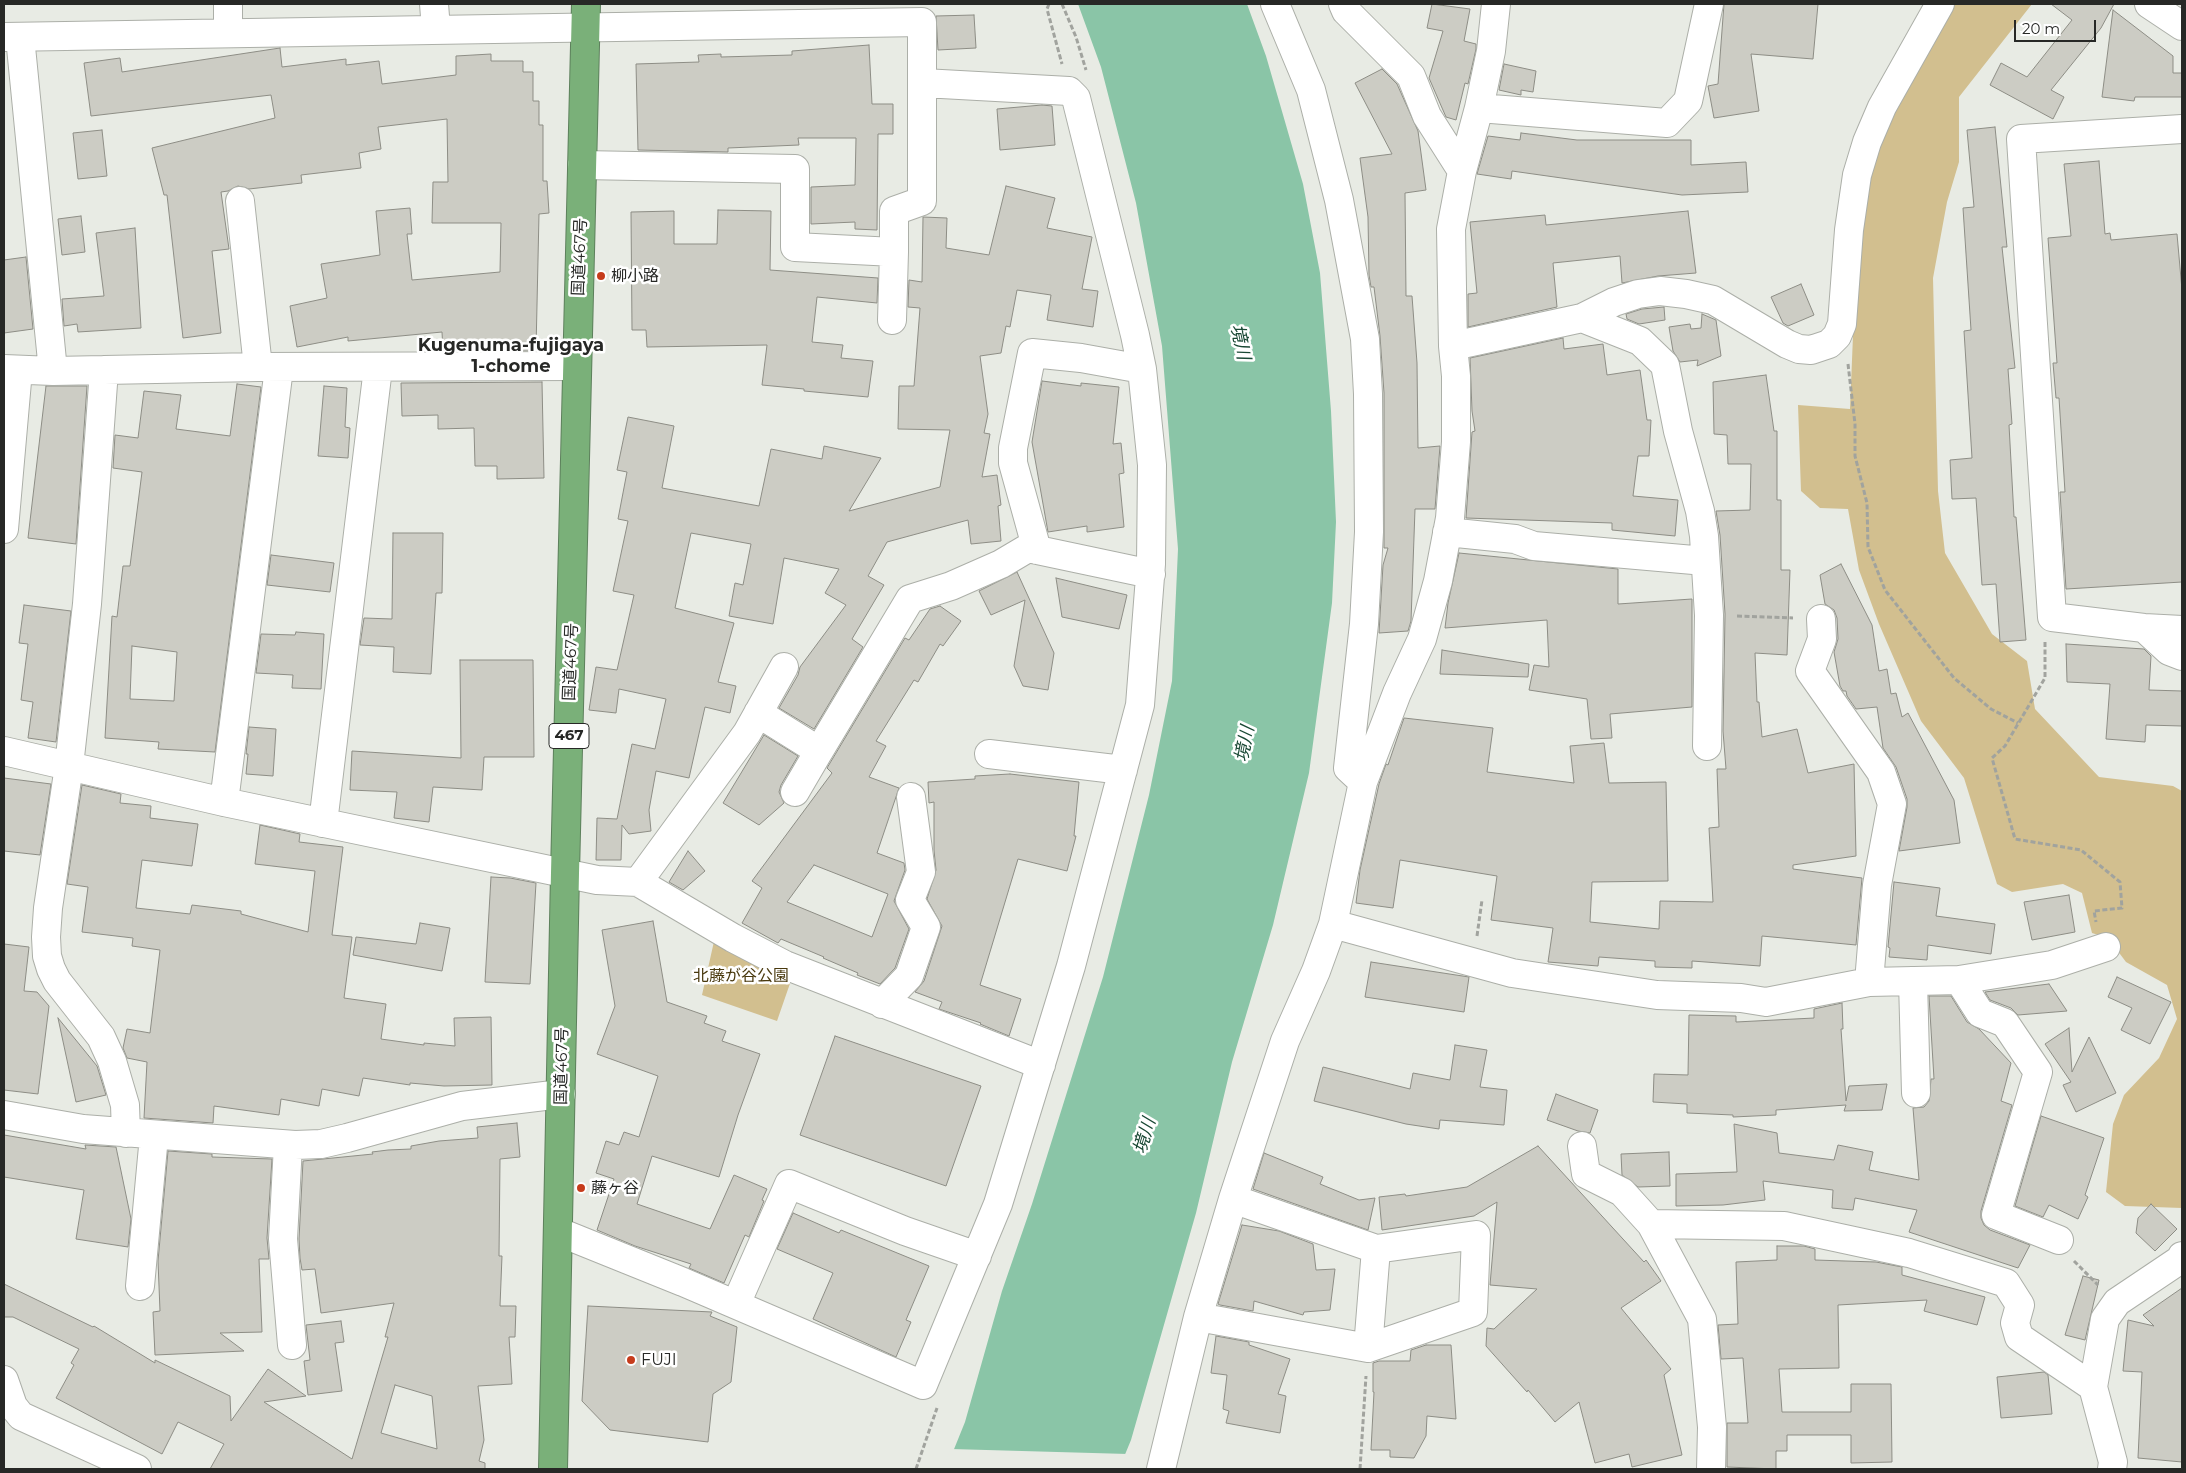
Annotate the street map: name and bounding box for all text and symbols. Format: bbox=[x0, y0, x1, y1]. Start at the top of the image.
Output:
scale bar bbox=[2016, 10, 2098, 42]
text: 20 m bbox=[2022, 19, 2060, 38]
street label: 国道467号 bbox=[569, 218, 591, 296]
place label: 柳小路 bbox=[611, 266, 659, 286]
marker: 柳小路 bbox=[595, 270, 607, 282]
water label: 境川 bbox=[1226, 322, 1254, 362]
district label: Kugenuma-fujigaya 1-chome bbox=[418, 335, 604, 378]
street label: 国道467号 bbox=[560, 623, 582, 701]
road number: 467 bbox=[549, 724, 589, 748]
water label: 境川 bbox=[1231, 724, 1259, 764]
park label: 北藤が谷公園 bbox=[693, 966, 789, 986]
street label: 国道467号 bbox=[552, 1027, 572, 1105]
water label: 境川 bbox=[1129, 1116, 1161, 1156]
place label: 藤ヶ谷 bbox=[591, 1178, 639, 1198]
marker: 藤ヶ谷 bbox=[575, 1182, 587, 1194]
place label: FUJI bbox=[641, 1350, 677, 1370]
marker: FUJI bbox=[625, 1354, 637, 1366]

